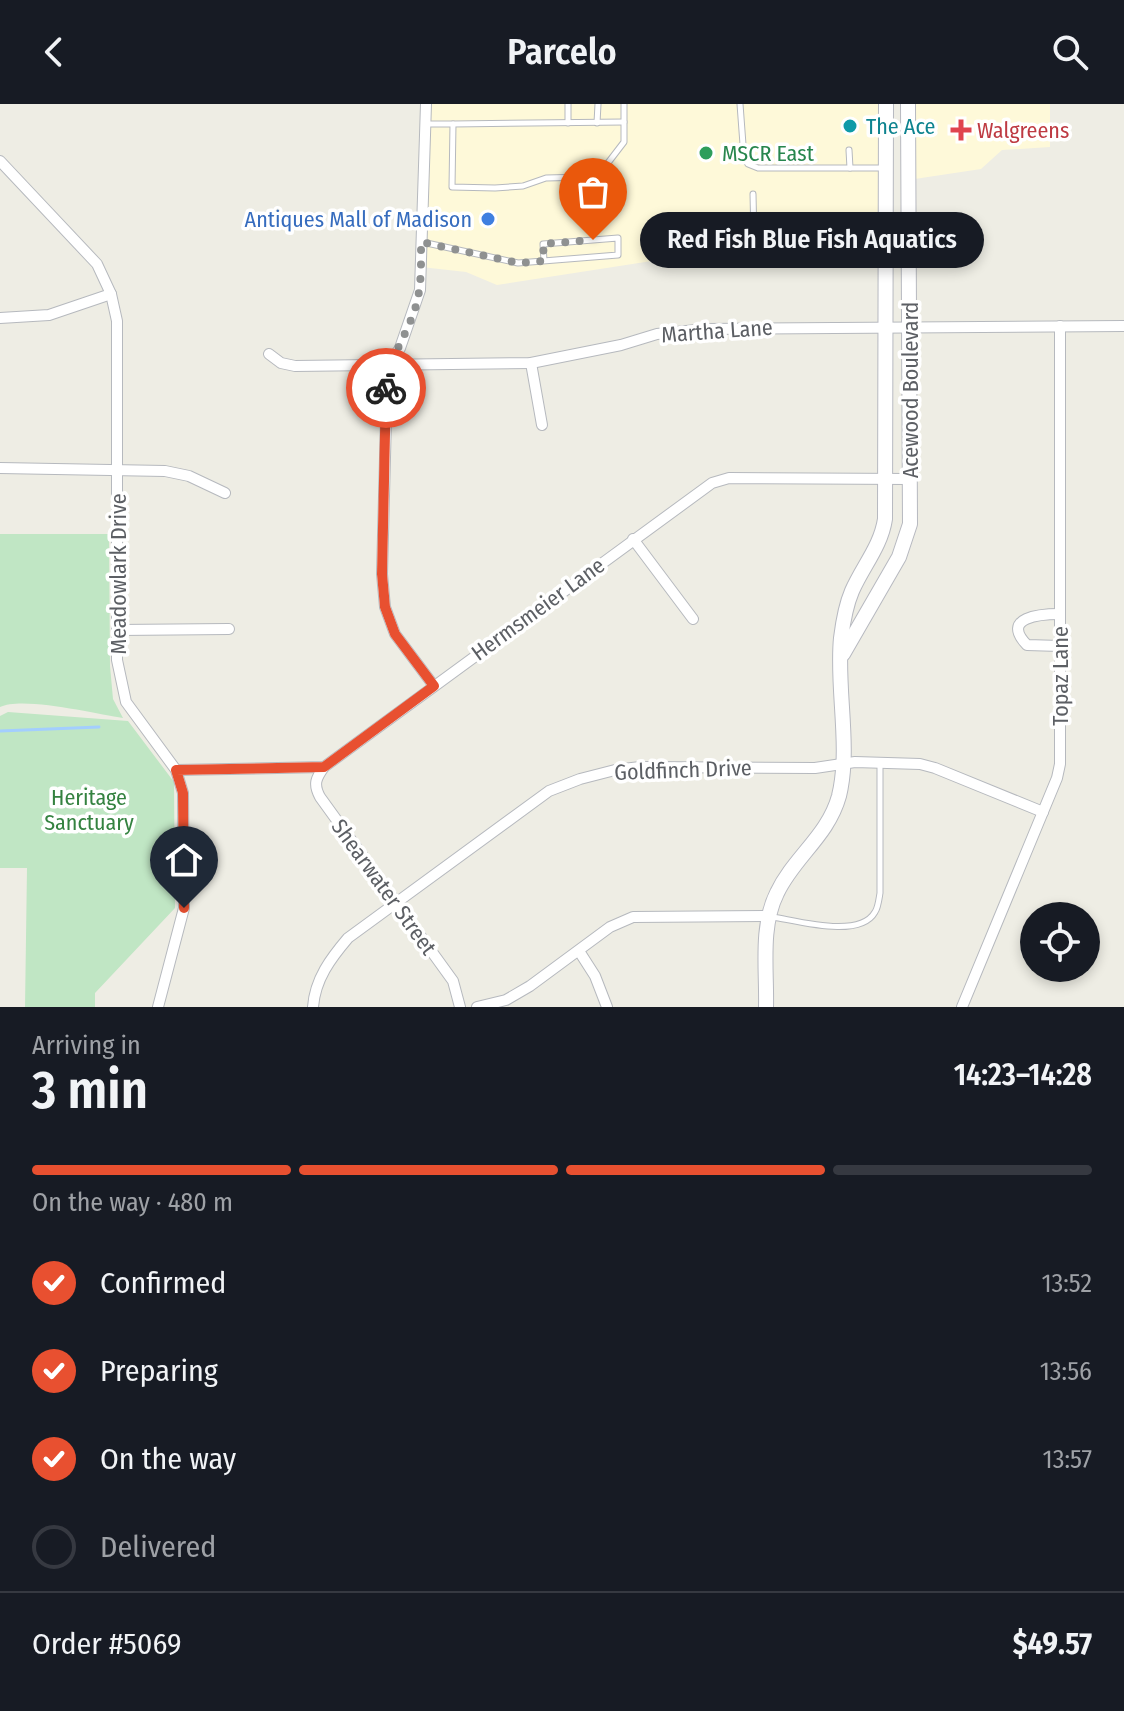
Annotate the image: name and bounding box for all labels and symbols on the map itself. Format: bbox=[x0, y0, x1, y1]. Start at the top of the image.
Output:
place label: The Ace bbox=[866, 113, 935, 140]
marker: The Ace bbox=[841, 117, 859, 135]
place label: Walgreens bbox=[977, 117, 1069, 144]
marker: Walgreens bbox=[952, 121, 970, 139]
place label: MSCR East bbox=[722, 140, 815, 167]
marker: MSCR East bbox=[697, 144, 715, 162]
pin bbox=[559, 158, 627, 240]
place label: Antiques Mall of Madison bbox=[245, 206, 472, 233]
marker: Antiques Mall of Madison bbox=[479, 210, 497, 228]
callout: Red Fish Blue Fish Aquatics bbox=[641, 212, 985, 268]
street label: Acewood Boulevard bbox=[897, 302, 924, 478]
street label: Martha Lane bbox=[660, 314, 774, 348]
courier bbox=[346, 348, 426, 428]
street label: Meadowlark Drive bbox=[105, 493, 132, 655]
street label: Hermsmeier Lane bbox=[466, 552, 610, 666]
street label: Topaz Lane bbox=[1047, 626, 1074, 726]
street label: Goldfinch Drive bbox=[614, 754, 752, 786]
park label: Heritage Sanctuary bbox=[44, 784, 134, 836]
street label: Shearwater Street bbox=[326, 814, 443, 961]
pin bbox=[150, 826, 218, 908]

